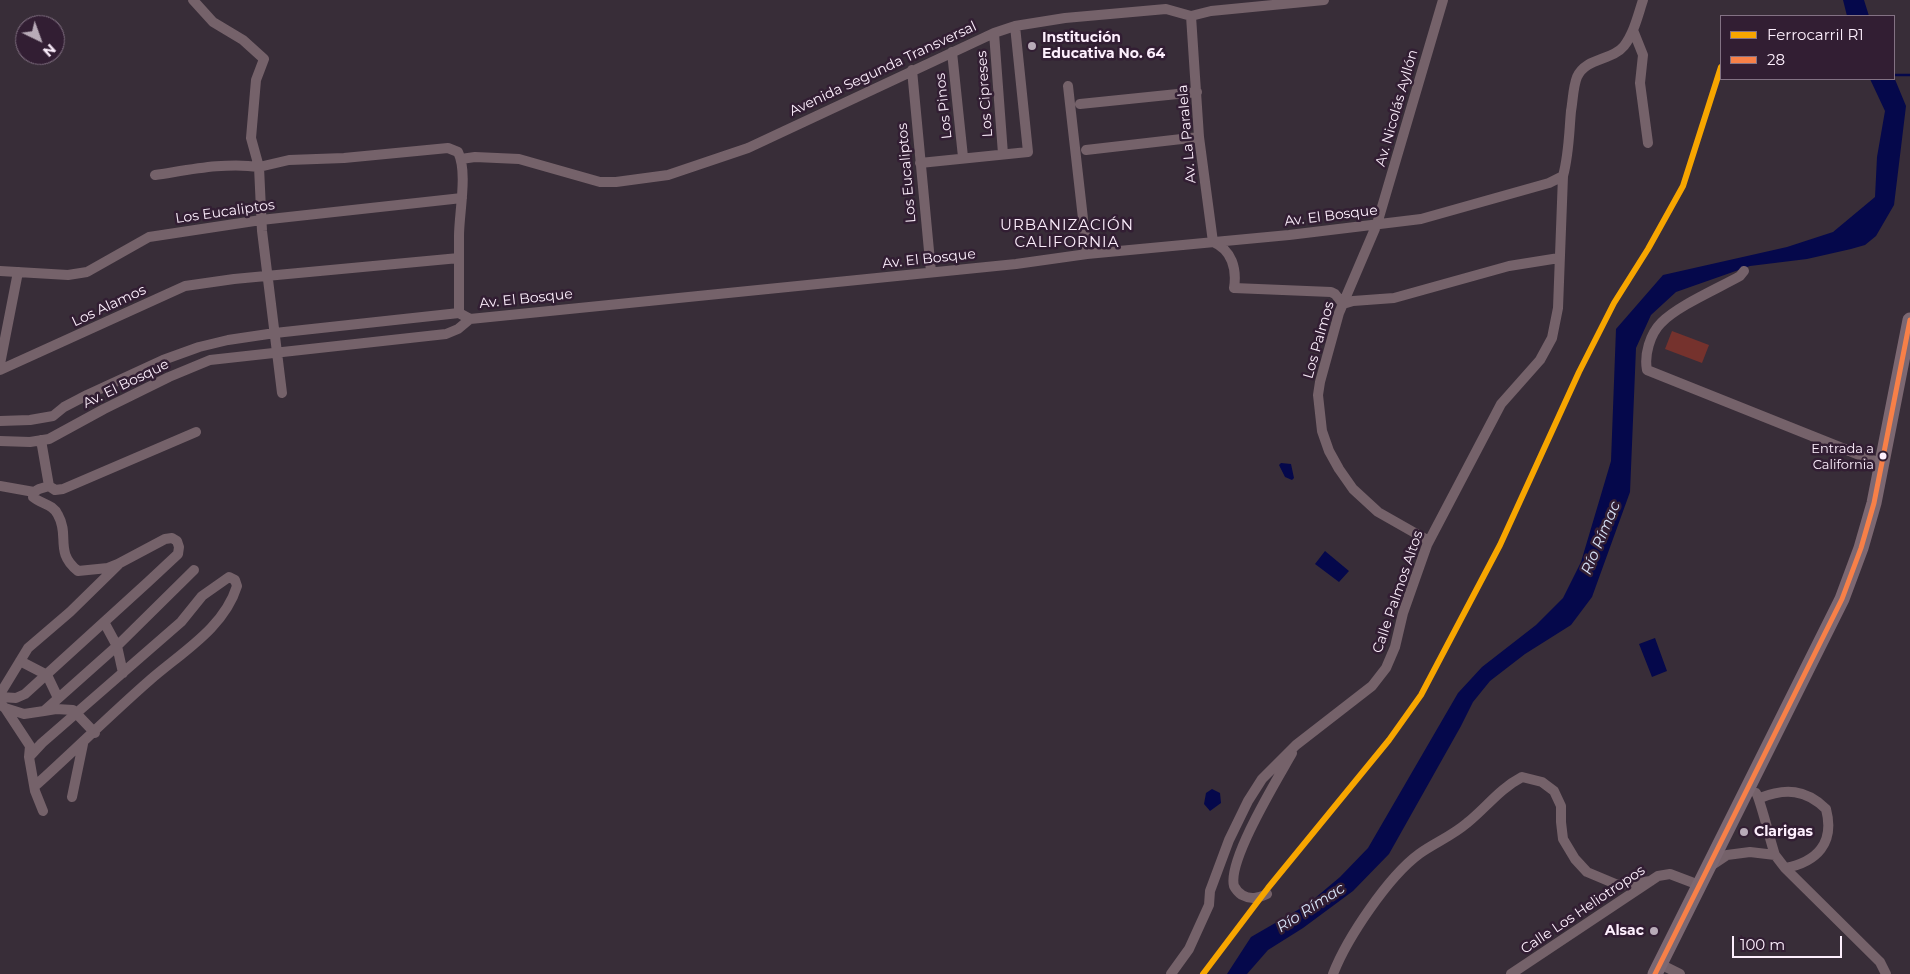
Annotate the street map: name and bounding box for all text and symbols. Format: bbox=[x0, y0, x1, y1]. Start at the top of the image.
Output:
north arrow bbox=[15, 15, 65, 65]
legend bbox=[1720, 15, 1895, 80]
street label: Avenida Segunda Transversal bbox=[787, 18, 979, 120]
text: Ferrocarril R1 bbox=[1767, 25, 1864, 44]
place label: Institución Educativa No. 64 bbox=[1042, 30, 1165, 62]
text: N bbox=[39, 40, 60, 61]
marker: Institución Educativa No. 64 bbox=[1026, 40, 1038, 52]
street label: Av. Nicolás Ayllón bbox=[1372, 48, 1422, 168]
street label: Los Cipreses bbox=[974, 50, 996, 138]
text: 28 bbox=[1767, 50, 1785, 69]
street label: Los Pinos bbox=[932, 72, 956, 140]
street label: Av. La Paralela bbox=[1174, 84, 1200, 184]
street label: Los Eucaliptos bbox=[894, 122, 920, 224]
street label: Los Eucaliptos bbox=[174, 197, 276, 227]
street label: Av. El Bosque bbox=[1283, 202, 1379, 230]
district label: URBANIZACIÓN CALIFORNIA bbox=[999, 217, 1135, 252]
street label: Av. El Bosque bbox=[882, 246, 976, 272]
street label: Los Alamos bbox=[69, 281, 149, 331]
street label: Av. El Bosque bbox=[479, 286, 573, 312]
street label: Los Palmos bbox=[1300, 299, 1338, 381]
street label: Av. El Bosque bbox=[80, 356, 172, 412]
place label: Entrada a California bbox=[1811, 441, 1874, 472]
marker: Entrada a California bbox=[1878, 451, 1888, 461]
water label: Río Rímac bbox=[1578, 499, 1624, 577]
street label: Calle Palmos Altos bbox=[1369, 529, 1427, 655]
place label: Clarigas bbox=[1754, 824, 1813, 840]
marker: Clarigas bbox=[1738, 826, 1750, 838]
street label: Calle Los Heliotropos bbox=[1518, 862, 1648, 958]
water label: Río Rímac bbox=[1274, 879, 1348, 937]
place label: Alsac bbox=[1605, 923, 1644, 939]
marker: Alsac bbox=[1648, 925, 1660, 937]
scale bar bbox=[1735, 926, 1845, 958]
text: 100 m bbox=[1740, 935, 1785, 954]

